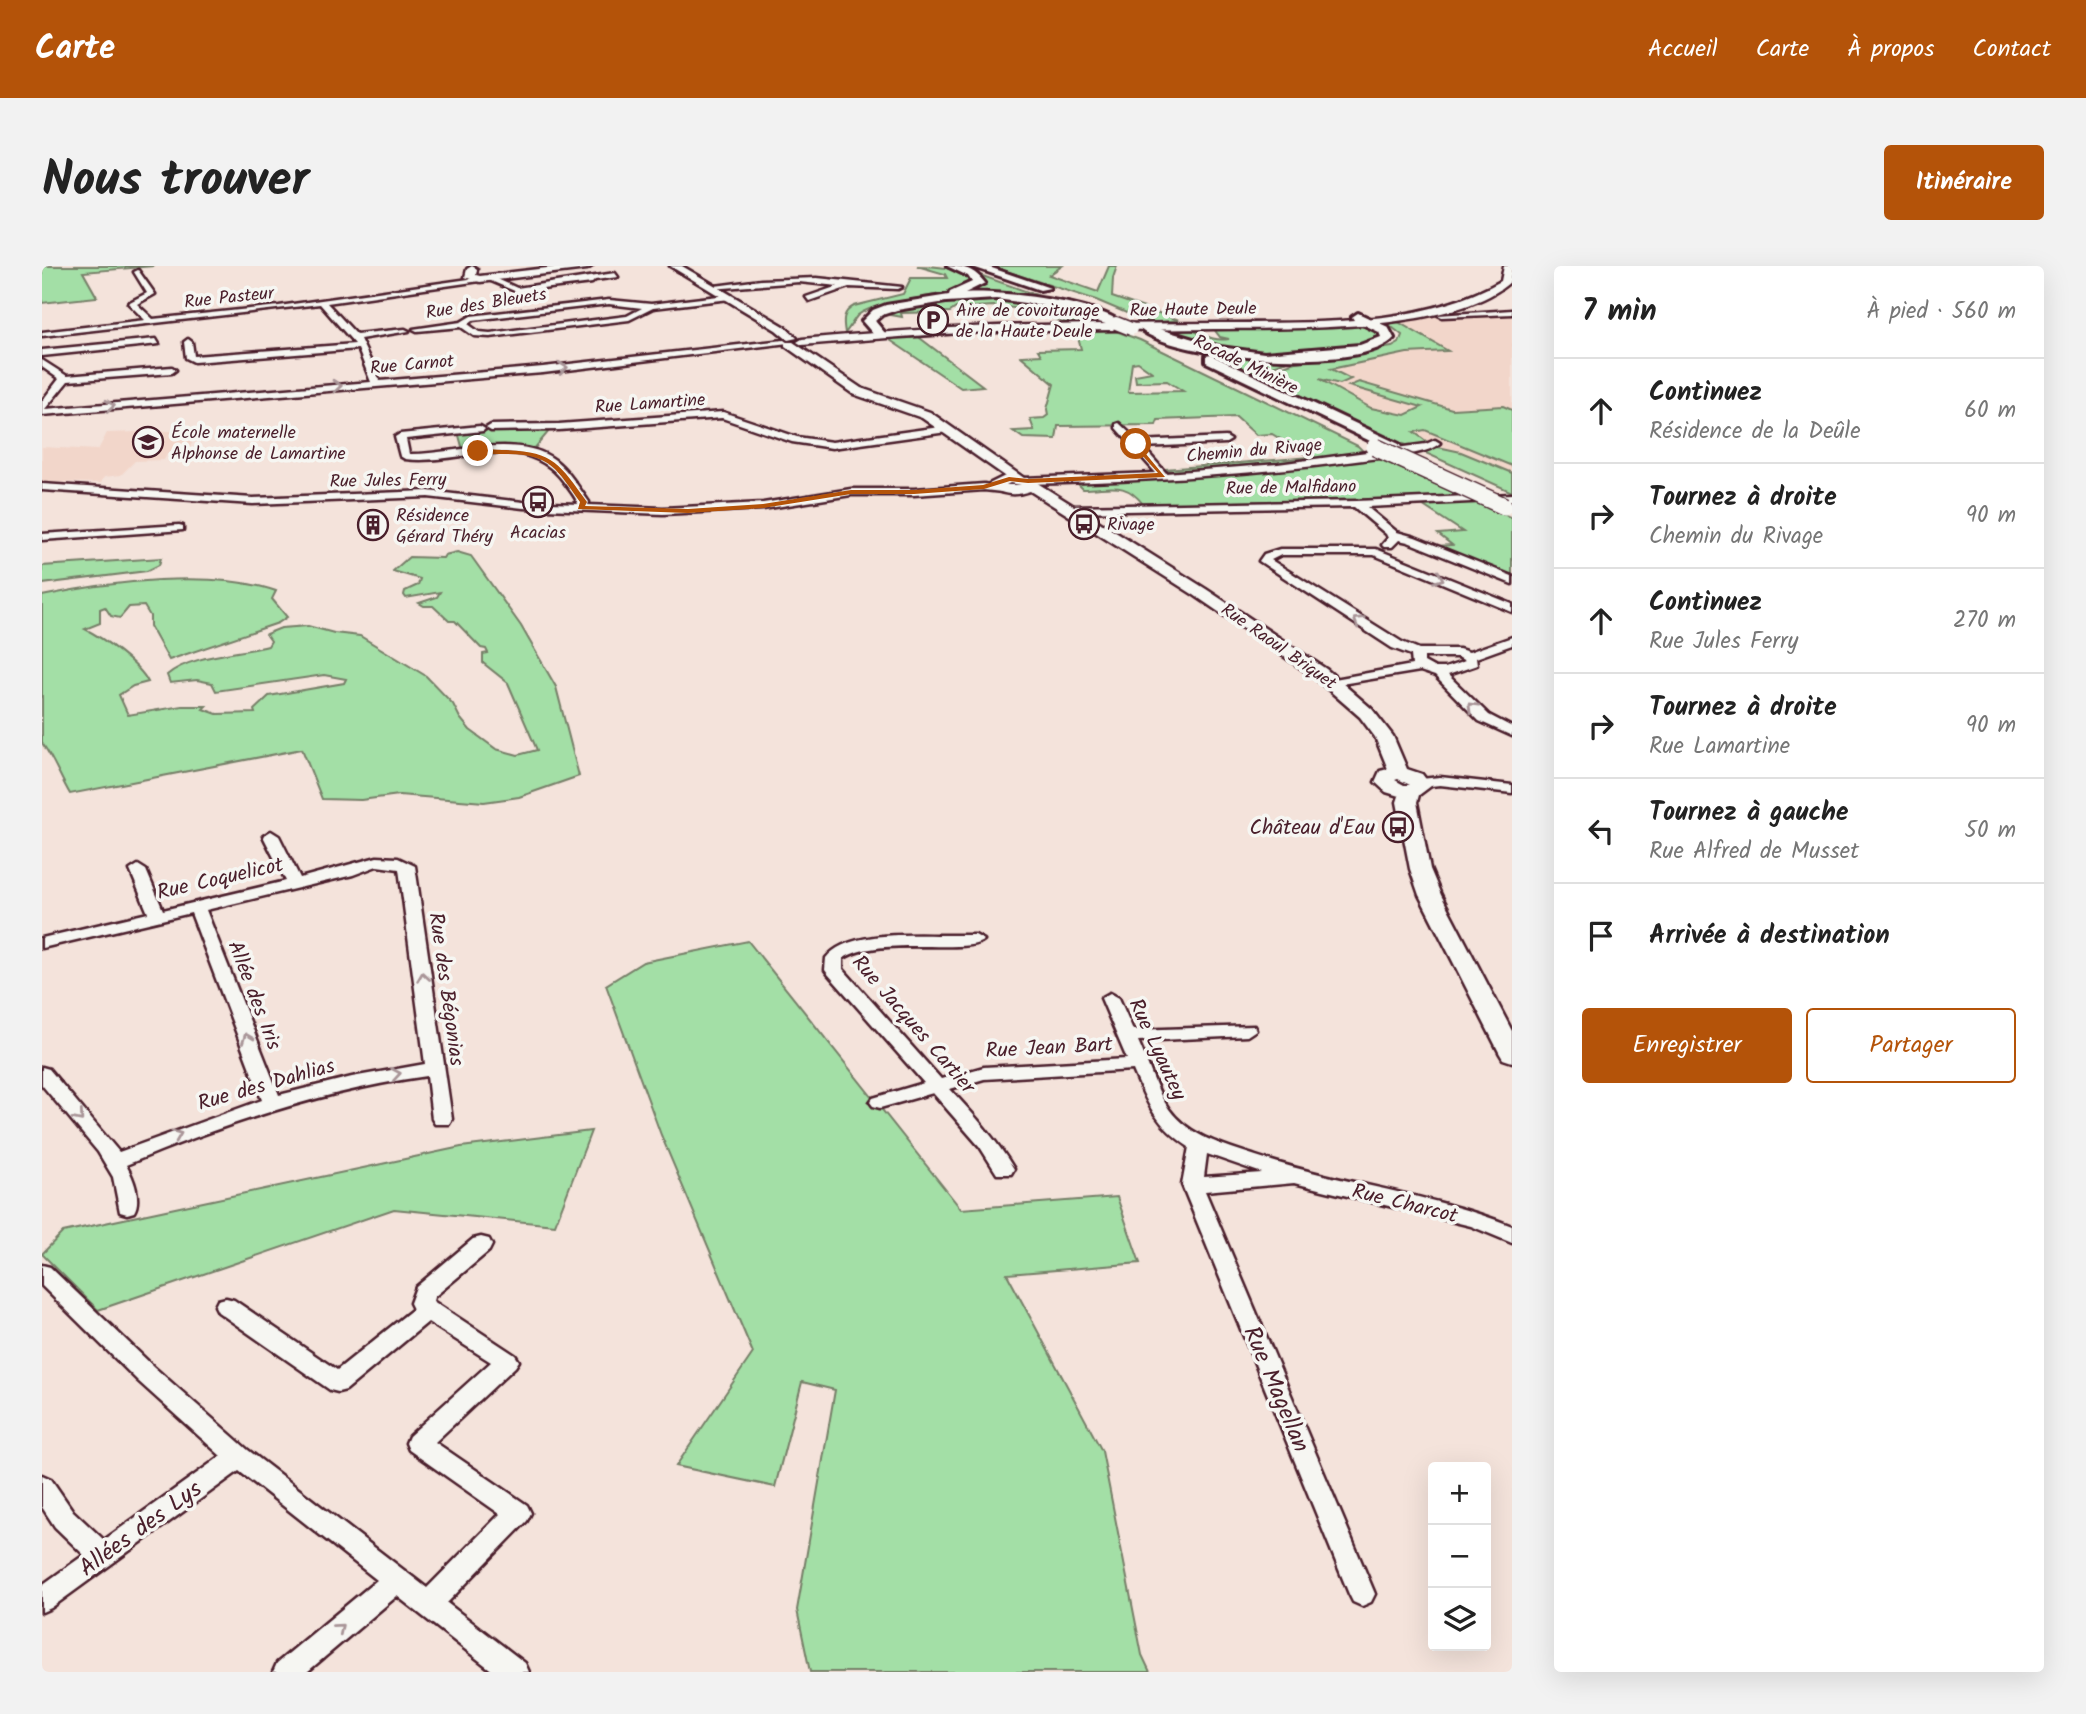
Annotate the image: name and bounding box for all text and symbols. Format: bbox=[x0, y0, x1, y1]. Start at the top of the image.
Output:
text: Carte bbox=[35, 23, 115, 76]
text: Accueil bbox=[1648, 30, 1718, 69]
text: Carte bbox=[1756, 30, 1809, 69]
text: À propos bbox=[1847, 30, 1934, 69]
text: Contact bbox=[1972, 30, 2051, 69]
text: Nous trouver bbox=[42, 143, 309, 221]
button: Itinéraire bbox=[1884, 145, 2044, 220]
street label: Rue Pasteur bbox=[183, 279, 276, 318]
street label: Rue des Bleuets bbox=[424, 281, 549, 328]
text: 7 min bbox=[1582, 288, 1657, 336]
text: À pied · 560 m bbox=[1866, 294, 2016, 330]
street label: Rue Haute Deule bbox=[1129, 295, 1257, 326]
place label: Aire de covoiturage de la Haute Deule bbox=[956, 297, 1100, 347]
parking icon: Aire de covoiturage de la Haute Deule bbox=[916, 303, 950, 337]
street label: Rocade Minière bbox=[1188, 327, 1303, 403]
street label: Rue Carnot bbox=[369, 347, 456, 384]
one-way arrow bbox=[558, 361, 569, 376]
text: Continuez bbox=[1649, 372, 1762, 414]
one-way arrow bbox=[331, 379, 342, 394]
street label: Rue Lamartine bbox=[594, 386, 706, 423]
icon: ahead bbox=[1582, 392, 1620, 430]
text: 60 m bbox=[1964, 393, 2016, 429]
one-way arrow bbox=[105, 399, 116, 414]
text: Résidence de la Deûle bbox=[1649, 414, 1861, 450]
place label: École maternelle Alphonse de Lamartine bbox=[171, 419, 346, 469]
school or university icon: École maternelle Alphonse de Lamartine bbox=[131, 425, 165, 459]
route start bbox=[1120, 428, 1151, 459]
street label: Chemin du Rivage bbox=[1185, 431, 1323, 472]
route end bbox=[462, 435, 493, 466]
street label: Rue Jules Ferry bbox=[329, 466, 447, 497]
street label: Rue de Malfidano bbox=[1226, 473, 1357, 504]
text: Tournez à droite bbox=[1649, 477, 1837, 519]
bus stop icon: Acacias bbox=[521, 485, 555, 519]
icon: right bbox=[1582, 497, 1620, 535]
text: 90 m bbox=[1966, 498, 2016, 534]
place label: Résidence Gérard Théry bbox=[396, 502, 494, 552]
bus stop icon: Rivage bbox=[1067, 507, 1101, 541]
building icon: Résidence Gérard Théry bbox=[356, 508, 390, 542]
place label: Rivage bbox=[1107, 511, 1154, 540]
place label: Acacias bbox=[510, 519, 566, 548]
text: Chemin du Rivage bbox=[1649, 519, 1823, 555]
one-way arrow bbox=[1433, 570, 1445, 584]
text: Continuez bbox=[1649, 582, 1762, 624]
street label: Rue Raoul Briquet bbox=[1214, 596, 1343, 699]
icon: ahead bbox=[1582, 602, 1620, 640]
text: 270 m bbox=[1953, 603, 2016, 639]
one-way arrow bbox=[1352, 616, 1365, 629]
text: Rue Jules Ferry bbox=[1649, 624, 1798, 660]
text: Tournez à droite bbox=[1649, 687, 1837, 729]
one-way arrow bbox=[1467, 703, 1480, 716]
icon: right bbox=[1582, 707, 1620, 745]
text: 90 m bbox=[1966, 708, 2016, 744]
text: Rue Lamartine bbox=[1649, 729, 1790, 765]
text: Tournez à gauche bbox=[1649, 792, 1849, 834]
bus stop icon: Château d'Eau bbox=[1381, 810, 1415, 844]
place label: Château d'Eau bbox=[1250, 812, 1375, 845]
icon: left bbox=[1582, 812, 1620, 850]
text: 50 m bbox=[1965, 813, 2016, 849]
text: Rue Alfred de Musset bbox=[1649, 834, 1859, 870]
street label: Rue Coquelicot bbox=[154, 849, 288, 910]
street label: Rue des Bégonias bbox=[418, 910, 473, 1068]
text: Arrivée à destination bbox=[1649, 915, 1890, 957]
icon: arrive bbox=[1582, 917, 1620, 955]
street label: Allée des Iris bbox=[218, 936, 290, 1055]
street label: Rue Jacques Cartier bbox=[843, 948, 983, 1103]
one-way arrow bbox=[415, 971, 430, 983]
street label: Rue Lyautey bbox=[1119, 993, 1195, 1106]
button: Enregistrer bbox=[1582, 1008, 1792, 1083]
button: Partager bbox=[1806, 1008, 2016, 1083]
street label: Rue Jean Bart bbox=[985, 1029, 1114, 1068]
one-way arrow bbox=[242, 1032, 256, 1044]
street label: Rue des Dahlias bbox=[194, 1050, 339, 1121]
one-way arrow bbox=[390, 1067, 402, 1082]
one-way arrow bbox=[71, 1109, 83, 1122]
one-way arrow bbox=[170, 1129, 182, 1143]
street label: Rue Charcot bbox=[1348, 1175, 1462, 1234]
street label: Rue Magellan bbox=[1231, 1320, 1320, 1459]
map controls bbox=[1428, 1462, 1491, 1651]
button: + bbox=[1428, 1462, 1491, 1525]
street label: Allées des Lys bbox=[71, 1471, 211, 1588]
button: − bbox=[1428, 1525, 1491, 1588]
button: layers bbox=[1428, 1588, 1491, 1651]
one-way arrow bbox=[331, 1624, 344, 1636]

